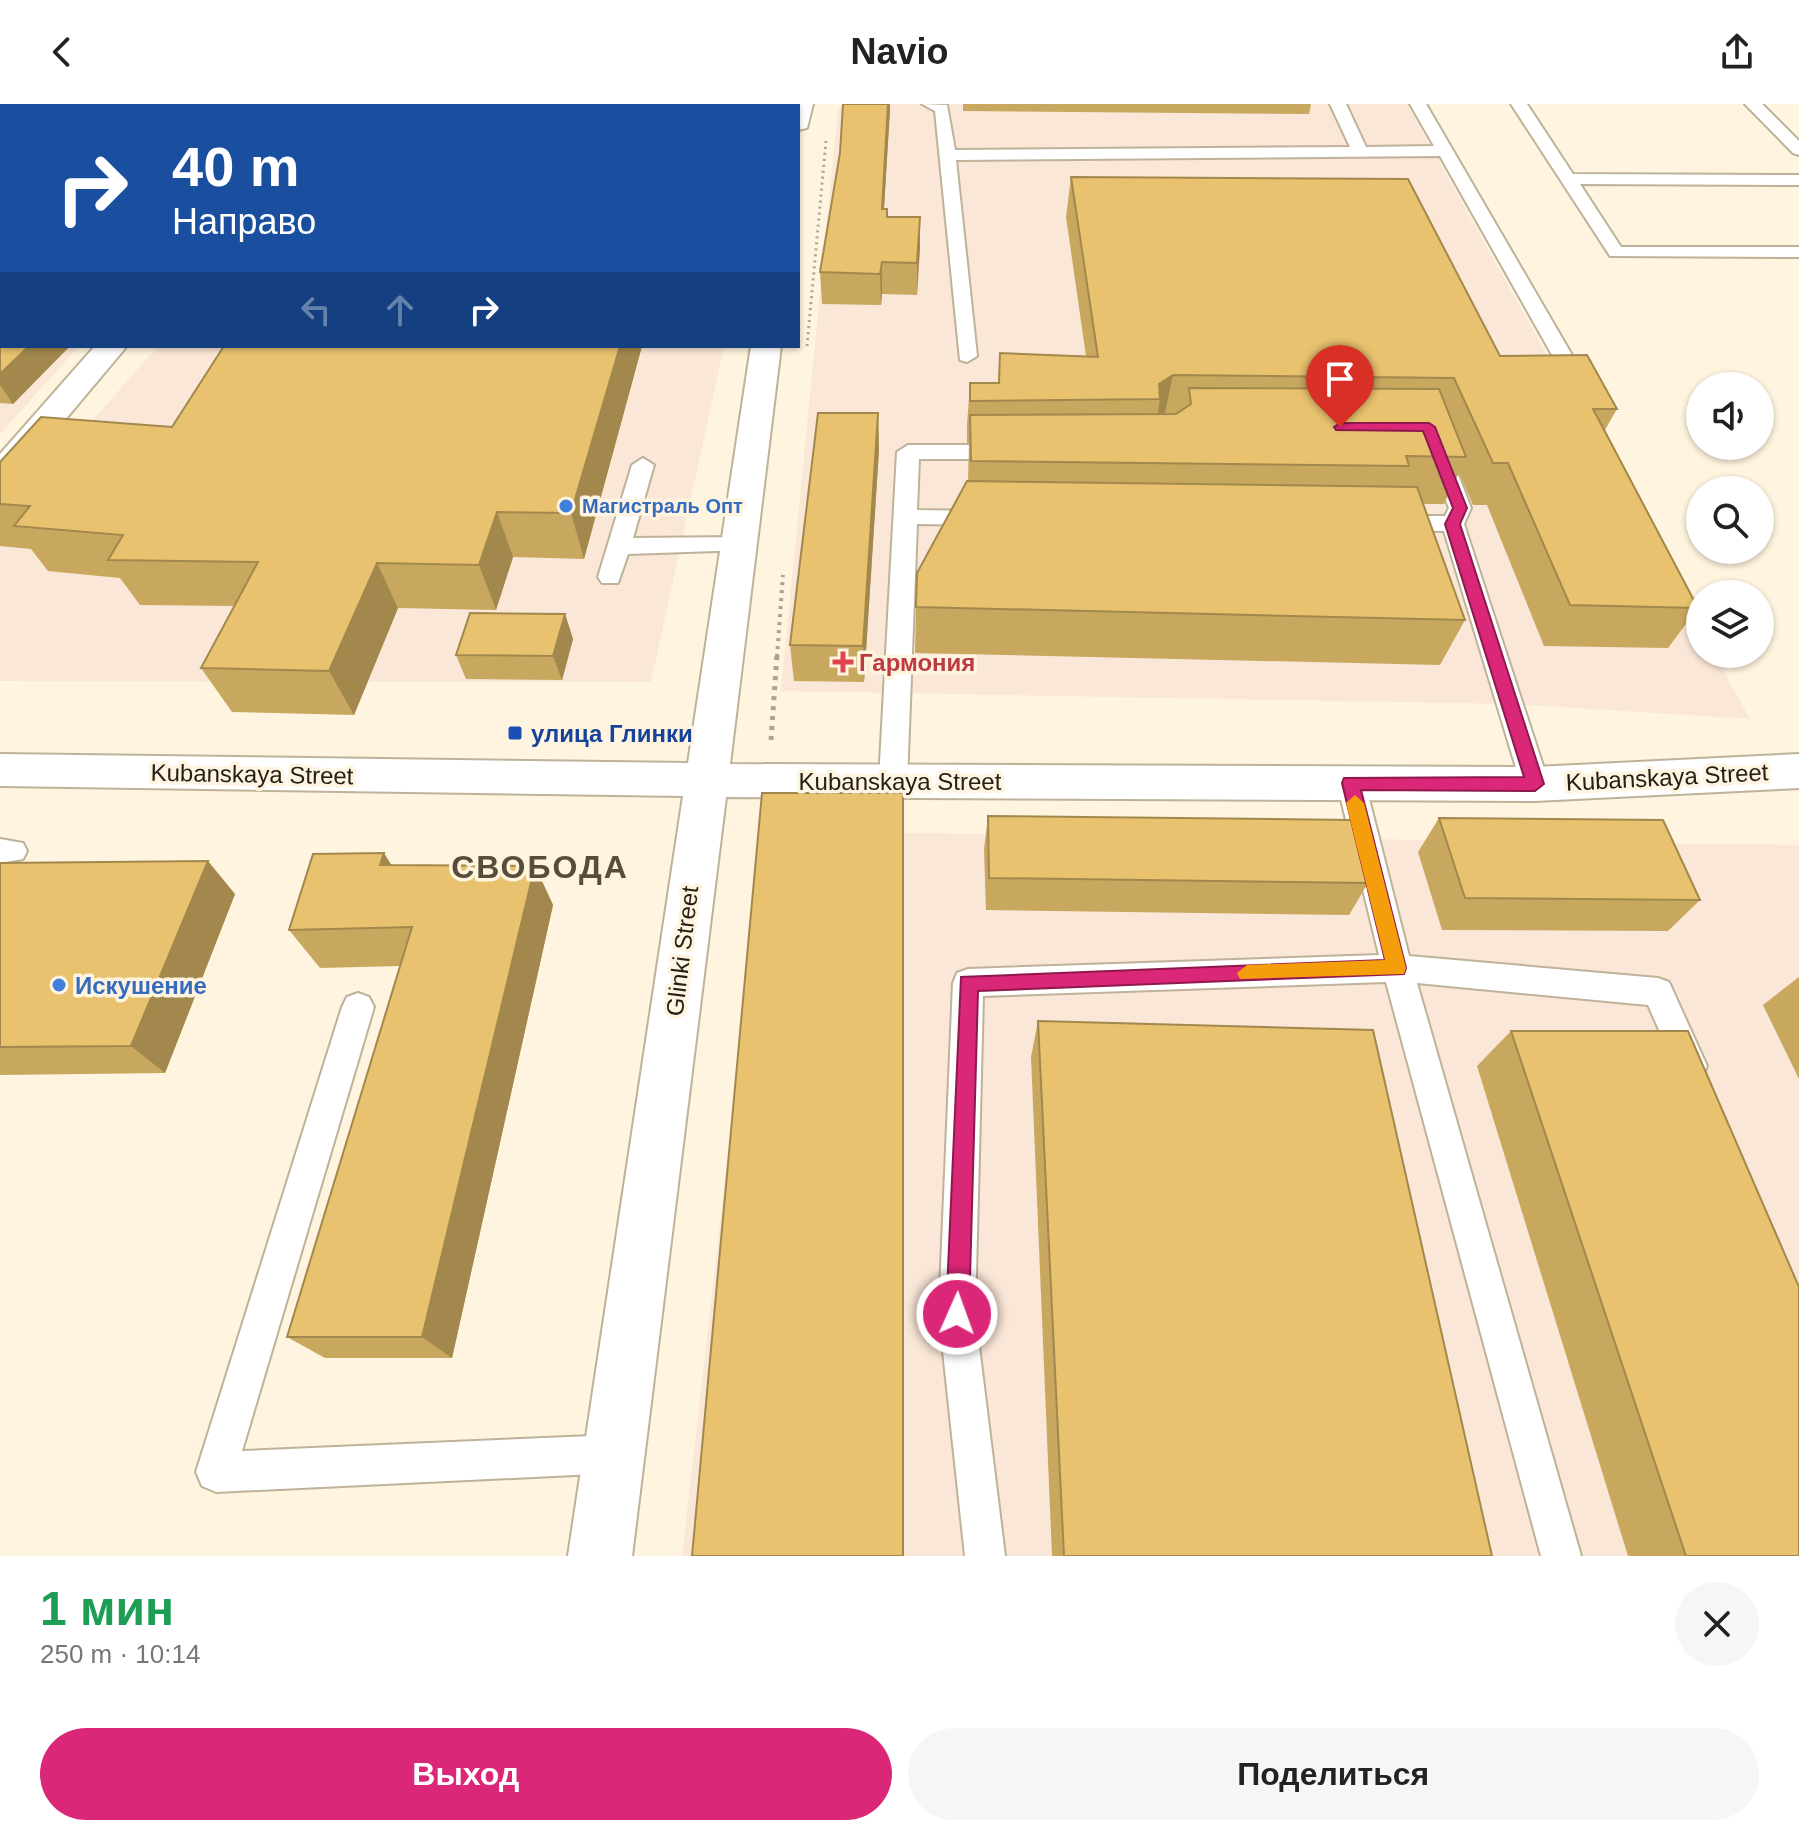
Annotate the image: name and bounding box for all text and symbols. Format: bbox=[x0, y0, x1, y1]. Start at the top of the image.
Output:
icon: back bbox=[40, 30, 84, 74]
icon: share bbox=[1715, 30, 1759, 74]
text: Navio bbox=[850, 31, 949, 72]
text: 40 m bbox=[172, 135, 300, 198]
icon: right bbox=[40, 136, 144, 240]
text: Направо bbox=[172, 201, 316, 242]
icon: left bbox=[294, 288, 338, 332]
icon: ahead bbox=[378, 288, 422, 332]
icon: right bbox=[462, 288, 506, 332]
pin bbox=[1306, 345, 1374, 427]
icon: arrive bbox=[1318, 357, 1362, 401]
map controls bbox=[1686, 372, 1774, 668]
button: sound bbox=[1686, 372, 1774, 460]
button: search bbox=[1686, 476, 1774, 564]
place label: Магистраль Опт bbox=[582, 495, 743, 517]
marker: Магистраль Опт bbox=[557, 497, 575, 515]
button: layers bbox=[1686, 580, 1774, 668]
place label: Гармония bbox=[859, 649, 975, 676]
marker: Гармония bbox=[834, 653, 852, 671]
place label: улица Глинки bbox=[531, 720, 693, 747]
marker: улица Глинки bbox=[506, 724, 524, 742]
street label: Kubanskaya Street bbox=[1565, 758, 1769, 796]
street label: Kubanskaya Street bbox=[150, 759, 354, 789]
street label: Kubanskaya Street bbox=[799, 768, 1002, 795]
district label: СВОБОДА bbox=[451, 849, 629, 885]
street label: Glinki Street bbox=[661, 884, 703, 1018]
place label: Искушение bbox=[75, 972, 207, 999]
marker: Искушение bbox=[50, 976, 68, 994]
position arrow bbox=[915, 1272, 999, 1356]
text: 1 мин bbox=[40, 1582, 174, 1635]
button: close bbox=[1675, 1582, 1759, 1666]
text: 250 m · 10:14 bbox=[40, 1639, 200, 1669]
button: Выход bbox=[40, 1728, 892, 1820]
button: Поделиться bbox=[908, 1728, 1759, 1820]

